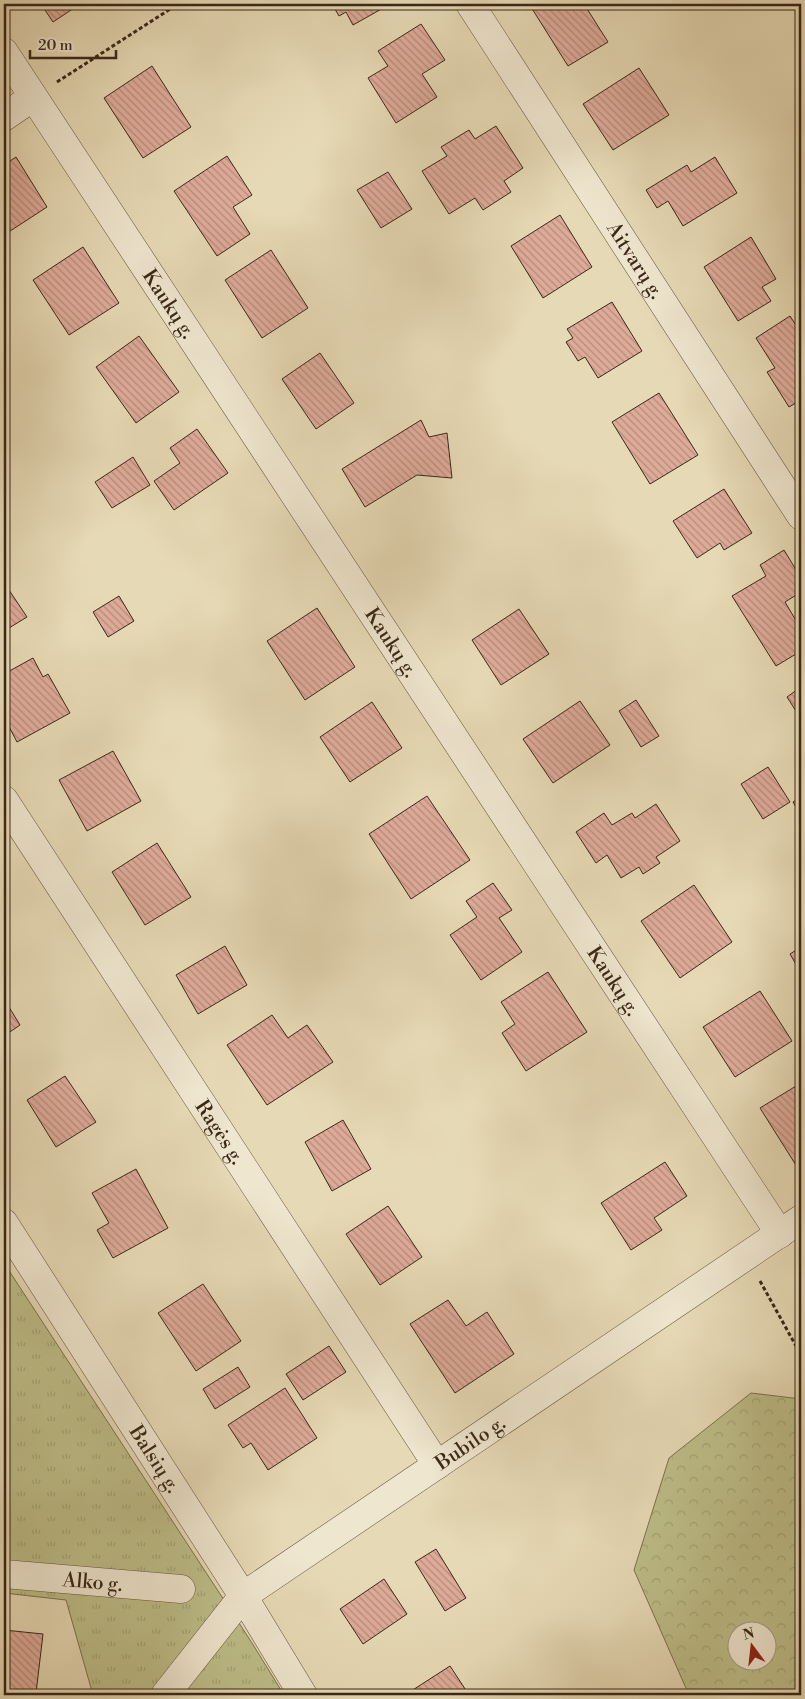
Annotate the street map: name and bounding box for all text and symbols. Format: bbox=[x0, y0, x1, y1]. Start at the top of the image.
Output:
scale bar bbox=[30, 28, 116, 60]
text: 20 m bbox=[38, 36, 73, 55]
street label: Aitvarų g. bbox=[600, 217, 668, 304]
street label: Kaukų g. bbox=[136, 265, 200, 344]
street label: Kaukų g. bbox=[358, 603, 422, 683]
street label: Kaukų g. bbox=[581, 942, 644, 1021]
street label: Ragės g. bbox=[189, 1096, 249, 1170]
street label: Bubilo g. bbox=[430, 1411, 511, 1477]
street label: Balsių g. bbox=[122, 1420, 185, 1498]
street label: Alko g. bbox=[61, 1568, 123, 1598]
north arrow bbox=[728, 1622, 778, 1672]
text: N bbox=[741, 1624, 757, 1645]

